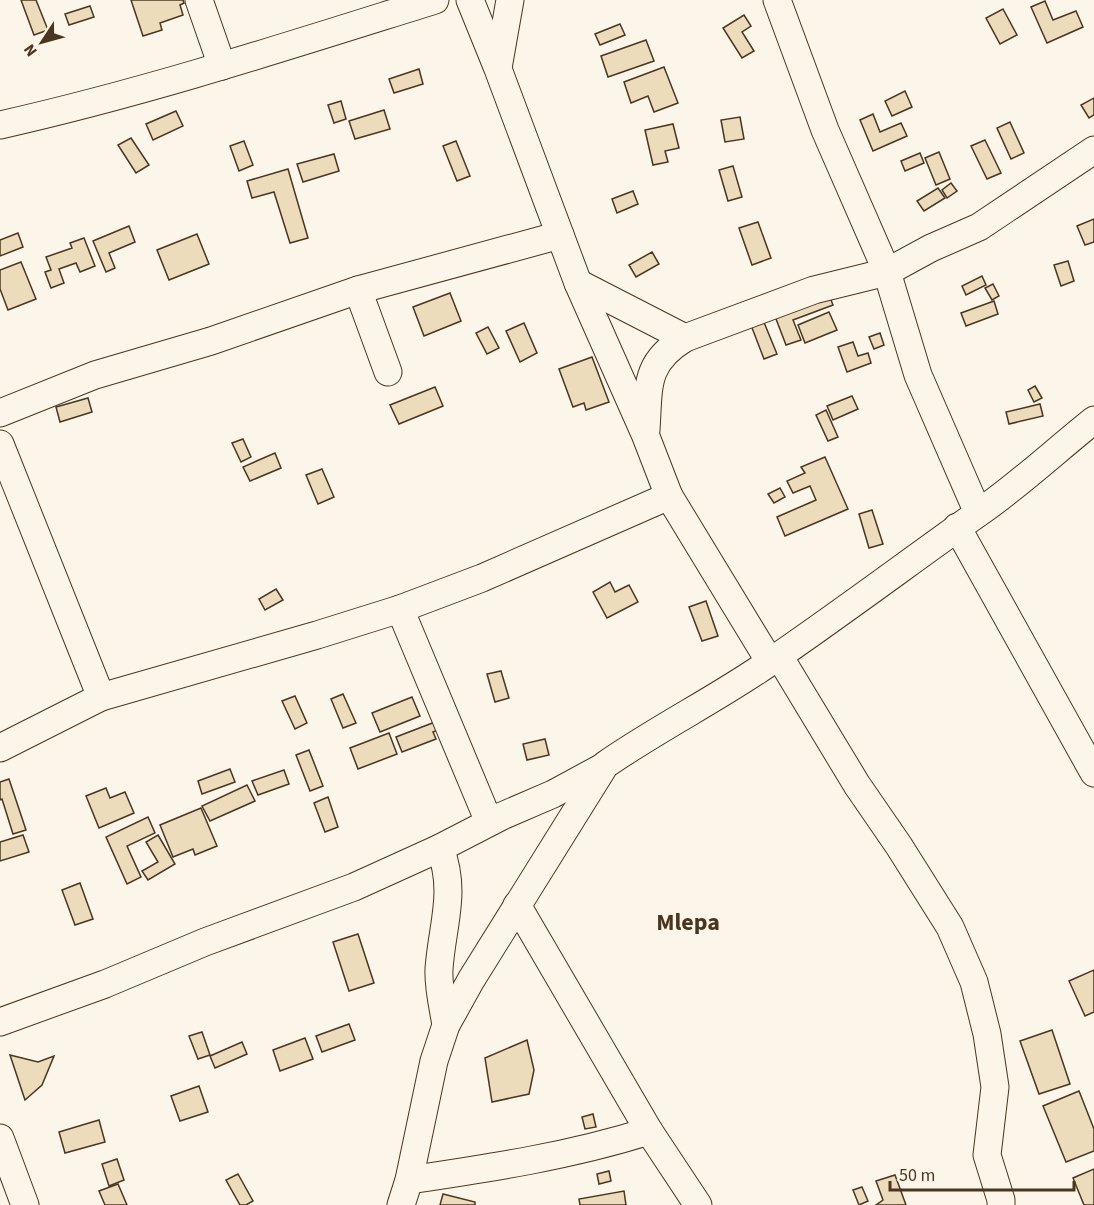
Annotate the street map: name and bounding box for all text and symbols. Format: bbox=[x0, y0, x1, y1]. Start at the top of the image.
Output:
north arrow bbox=[12, 12, 72, 72]
text: N bbox=[19, 39, 43, 61]
district label: Mlepa bbox=[656, 905, 720, 940]
scale bar bbox=[890, 1154, 1074, 1192]
text: 50 m bbox=[899, 1163, 935, 1188]

